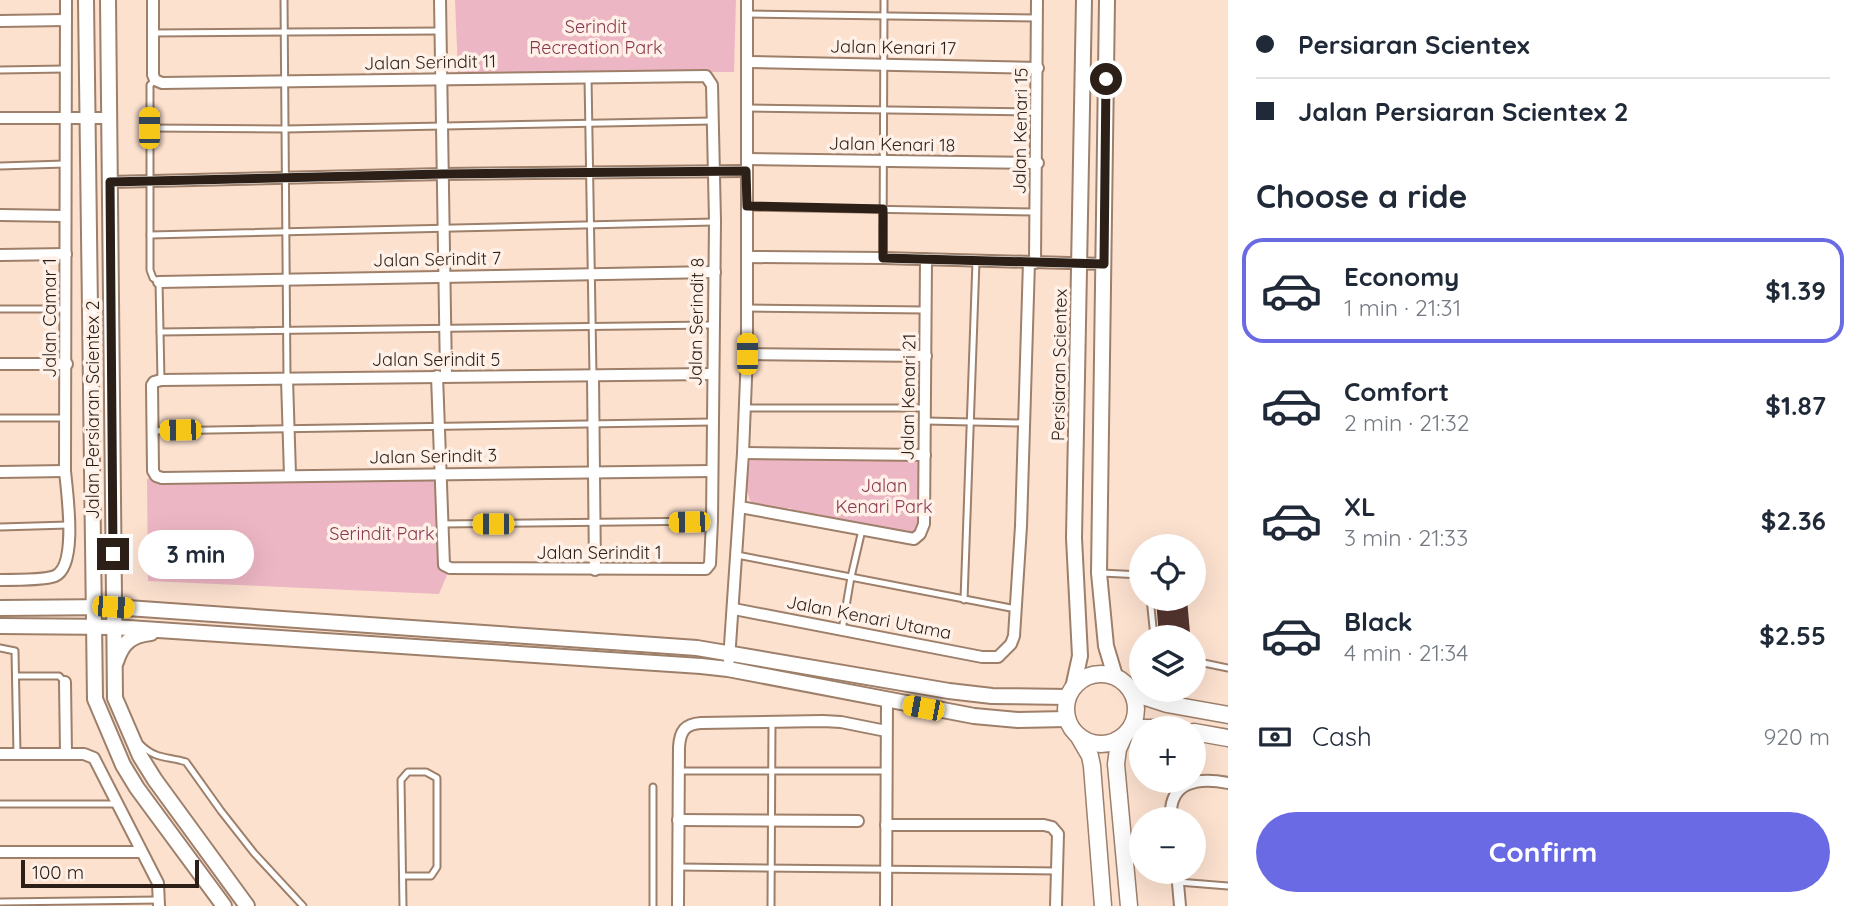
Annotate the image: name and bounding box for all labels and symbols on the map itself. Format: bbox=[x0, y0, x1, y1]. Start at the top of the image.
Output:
park label: Serindit Recreation Park bbox=[529, 15, 663, 59]
street label: Jalan Kenari 17 bbox=[830, 34, 956, 60]
street label: Jalan Serindit 11 bbox=[364, 49, 496, 75]
route start bbox=[1090, 63, 1122, 95]
street label: Jalan Kenari 15 bbox=[1007, 67, 1033, 195]
car bbox=[139, 107, 160, 149]
street label: Jalan Kenari 18 bbox=[828, 131, 956, 157]
street label: Jalan Serindit 7 bbox=[373, 246, 501, 272]
street label: Jalan Camar 1 bbox=[38, 258, 61, 378]
street label: Jalan Serindit 8 bbox=[683, 258, 709, 386]
street label: Persiaran Scientex bbox=[1046, 288, 1072, 441]
street label: Jalan Persiaran Scientex 2 bbox=[81, 301, 104, 519]
car bbox=[737, 333, 758, 375]
street label: Jalan Kenari 21 bbox=[895, 333, 921, 461]
street label: Jalan Serindit 5 bbox=[372, 348, 500, 371]
car bbox=[159, 419, 202, 441]
street label: Jalan Serindit 3 bbox=[369, 443, 497, 469]
park label: Jalan Kenari Park bbox=[835, 474, 933, 518]
car bbox=[668, 511, 711, 533]
car bbox=[473, 514, 515, 535]
park label: Serindit Park bbox=[329, 522, 435, 545]
callout: 3 min bbox=[138, 530, 253, 578]
route end bbox=[97, 538, 129, 570]
street label: Jalan Serindit 1 bbox=[536, 541, 662, 564]
street label: Jalan Kenari Utama bbox=[785, 590, 953, 644]
car bbox=[92, 595, 135, 619]
car bbox=[901, 694, 946, 722]
scale bar bbox=[21, 857, 200, 889]

